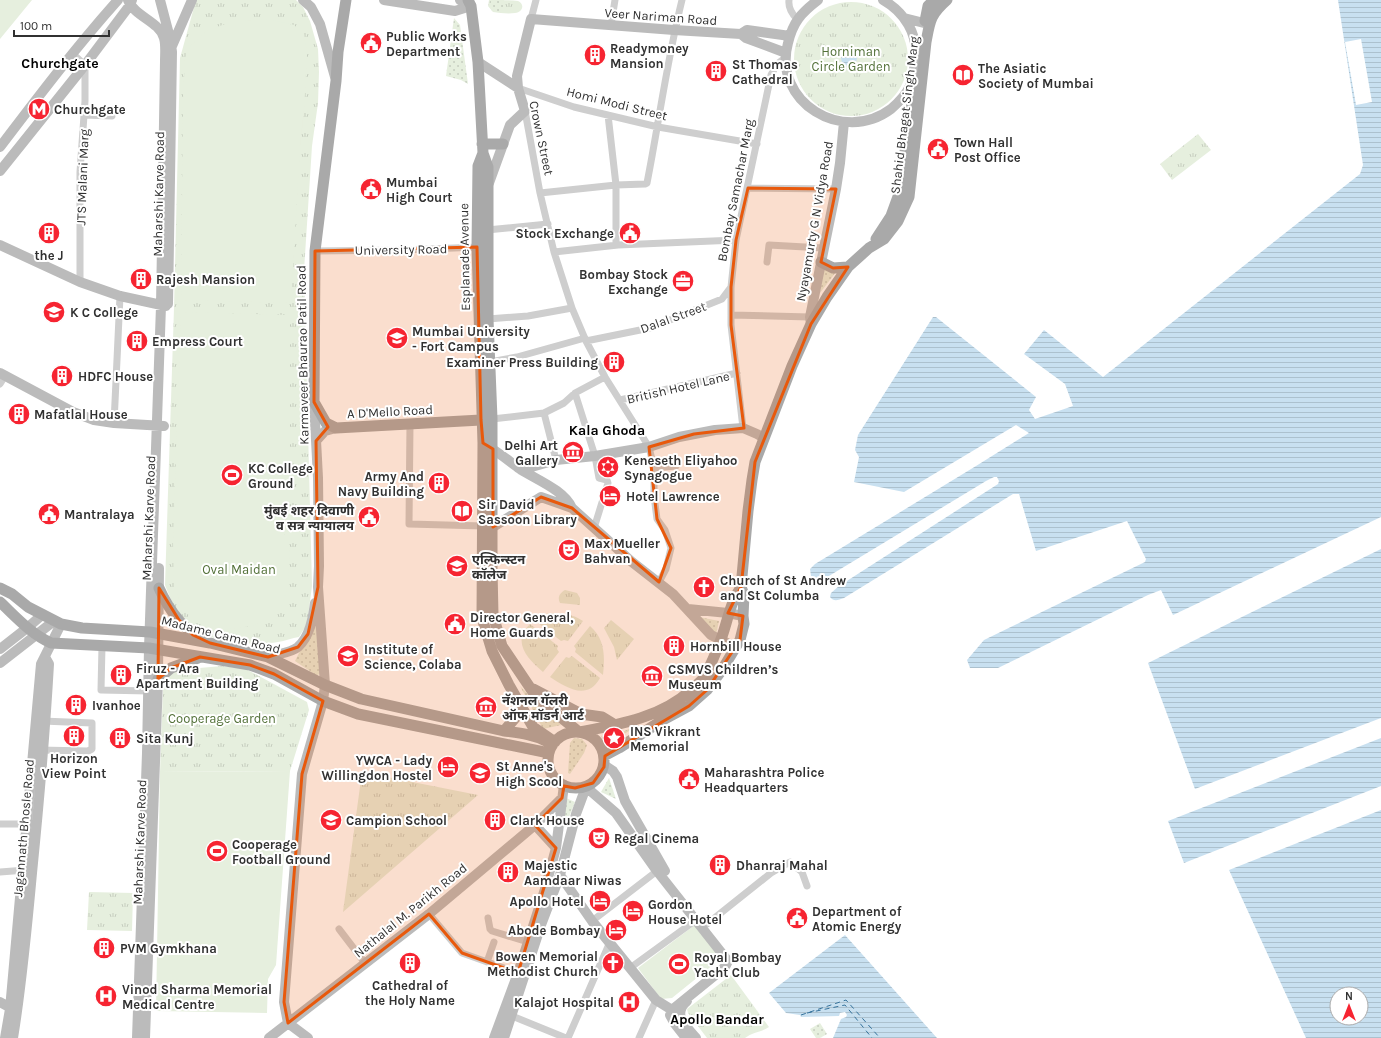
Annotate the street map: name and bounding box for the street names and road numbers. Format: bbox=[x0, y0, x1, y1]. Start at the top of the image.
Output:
street label: Veer Nariman Road bbox=[604, 5, 718, 28]
street label: Shahid Bhagat Singh Marg bbox=[887, 35, 922, 195]
street label: Homi Modi Street bbox=[565, 84, 669, 123]
street label: Crown Street bbox=[526, 99, 557, 177]
street label: Bombay Samachar Marg bbox=[714, 117, 757, 263]
street label: JTS Malani Marg bbox=[73, 128, 92, 225]
street label: Maharshi Karve Road bbox=[150, 131, 167, 257]
street label: Nyayamurty G N Vidya Road bbox=[793, 140, 836, 302]
street label: Esplanade Avenue bbox=[456, 203, 473, 311]
street label: University Road bbox=[354, 241, 448, 258]
street label: Karmaveer Bhaurao Patil Road bbox=[293, 265, 312, 445]
street label: Dalal Street bbox=[638, 299, 708, 336]
street label: British Hotel Lane bbox=[625, 368, 731, 407]
street label: A D'Mello Road bbox=[347, 402, 433, 421]
street label: Maharshi Karve Road bbox=[139, 455, 158, 581]
street label: Madame Cama Road bbox=[160, 612, 282, 657]
street label: Jagannath Bhosle Road bbox=[10, 758, 37, 898]
street label: Maharshi Karve Road bbox=[130, 779, 149, 905]
street label: Nathalal M. Parikh Road bbox=[351, 860, 470, 961]

